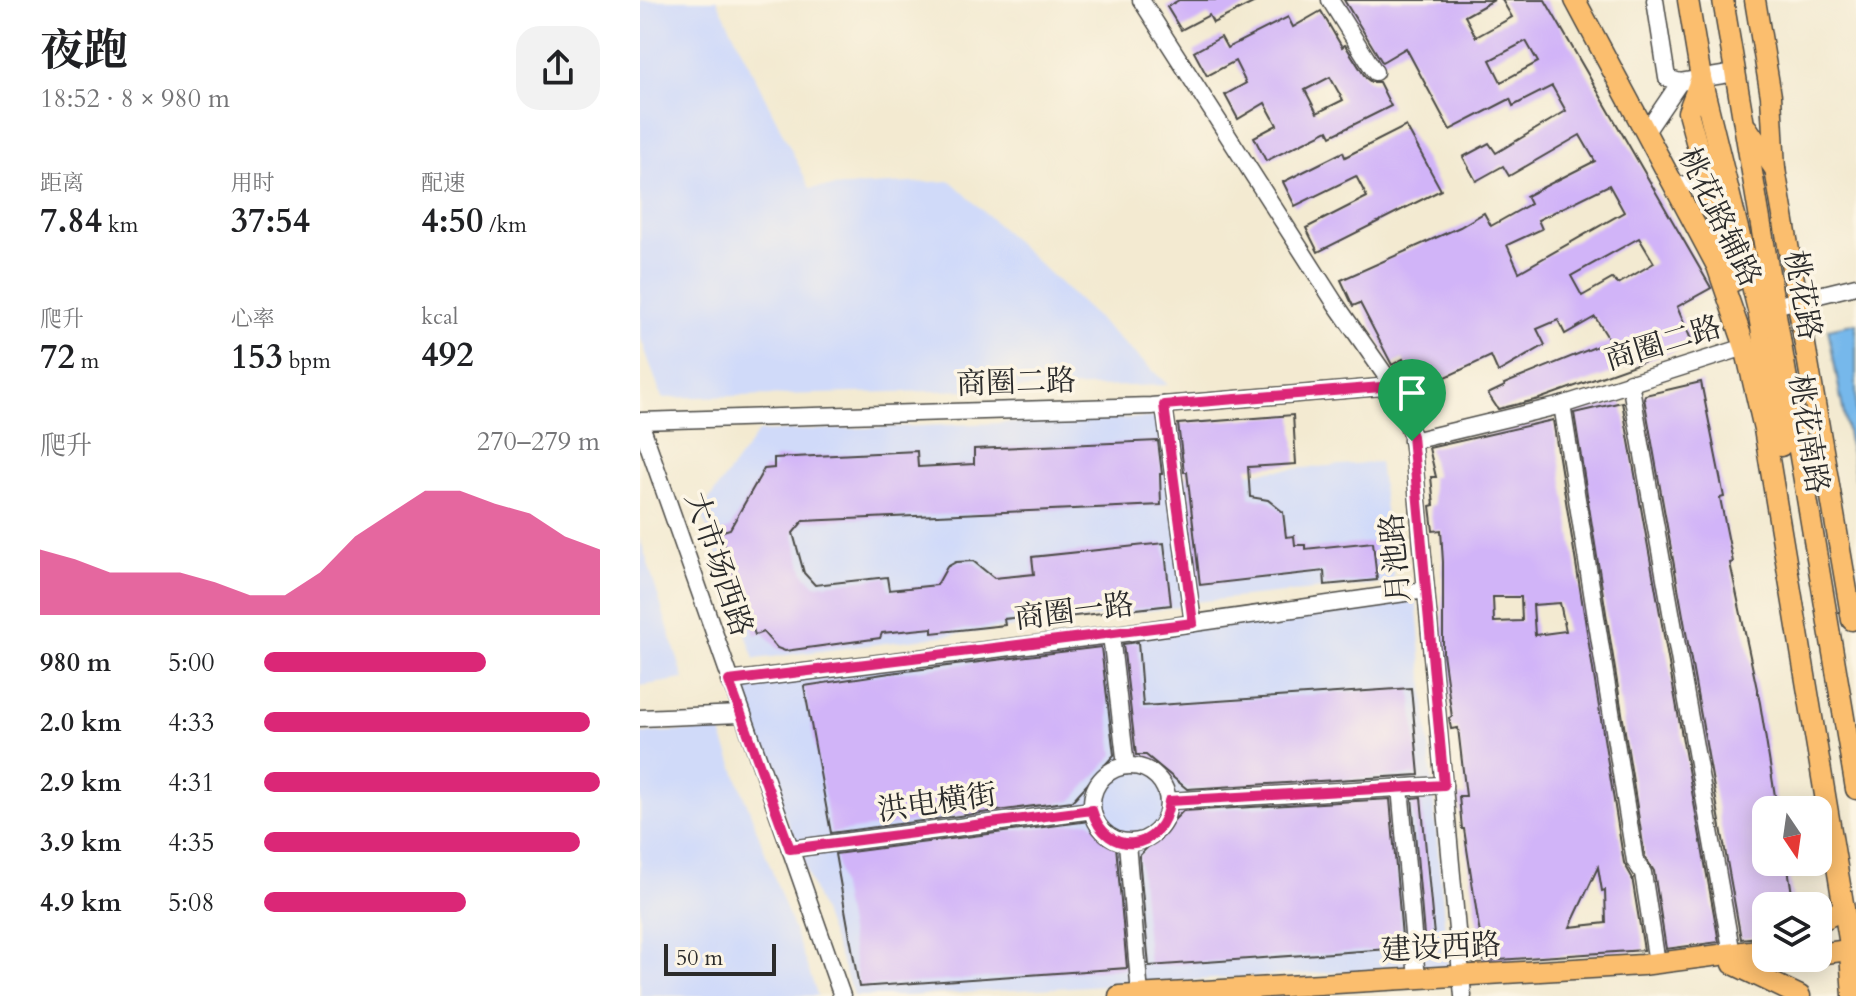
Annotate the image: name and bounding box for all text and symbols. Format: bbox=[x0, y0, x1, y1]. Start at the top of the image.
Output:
text: 夜跑 bbox=[40, 21, 128, 81]
button: share bbox=[516, 26, 600, 110]
text: 18:52 · 8 × 980 m bbox=[40, 81, 230, 116]
street label: 桃花路辅路 bbox=[1668, 141, 1771, 294]
text: 距离 bbox=[40, 168, 84, 198]
text: 用时 bbox=[231, 168, 275, 198]
text: 配速 bbox=[421, 168, 465, 198]
text: 7.84 bbox=[40, 198, 102, 244]
text: 37:54 bbox=[231, 198, 310, 244]
text: 4:50 bbox=[421, 198, 483, 244]
text: km bbox=[102, 210, 138, 240]
text: /km bbox=[483, 210, 527, 240]
street label: 桃花路 bbox=[1775, 247, 1831, 343]
text: kcal bbox=[421, 302, 458, 332]
text: 爬升 bbox=[40, 304, 84, 334]
text: 心率 bbox=[231, 304, 275, 334]
street label: 商圈二路 bbox=[1600, 306, 1727, 381]
text: 492 bbox=[421, 332, 474, 378]
text: 72 bbox=[40, 334, 75, 380]
text: 153 bbox=[231, 334, 283, 380]
text: m bbox=[75, 346, 99, 376]
text: bpm bbox=[283, 346, 331, 376]
pin bbox=[1378, 359, 1446, 441]
street label: 商圈二路 bbox=[955, 360, 1077, 405]
icon: arrive bbox=[1390, 371, 1434, 415]
street label: 桃花南路 bbox=[1779, 372, 1838, 497]
text: 270–279 m bbox=[477, 424, 600, 459]
text: 爬升 bbox=[40, 428, 92, 463]
street label: 大市场西路 bbox=[675, 487, 762, 642]
street label: 月池路 bbox=[1371, 511, 1420, 605]
street label: 商圈一路 bbox=[1012, 584, 1136, 639]
text: 980 m bbox=[40, 645, 111, 680]
text: 5:00 bbox=[168, 645, 215, 680]
text: 2.0 km bbox=[40, 705, 121, 740]
text: 4:33 bbox=[168, 705, 215, 740]
text: 2.9 km bbox=[40, 765, 121, 800]
text: 4:31 bbox=[168, 765, 215, 800]
street label: 洪电横街 bbox=[875, 774, 999, 831]
north arrow bbox=[1752, 796, 1832, 876]
map controls bbox=[1752, 796, 1832, 972]
text: 3.9 km bbox=[40, 825, 121, 860]
text: 4:35 bbox=[168, 825, 215, 860]
text: 4.9 km bbox=[40, 885, 121, 920]
text: 5:08 bbox=[168, 885, 215, 920]
button: layers bbox=[1752, 892, 1832, 972]
street label: 建设西路 bbox=[1380, 924, 1502, 971]
scale bar bbox=[664, 940, 776, 976]
text: 50 m bbox=[676, 943, 723, 973]

